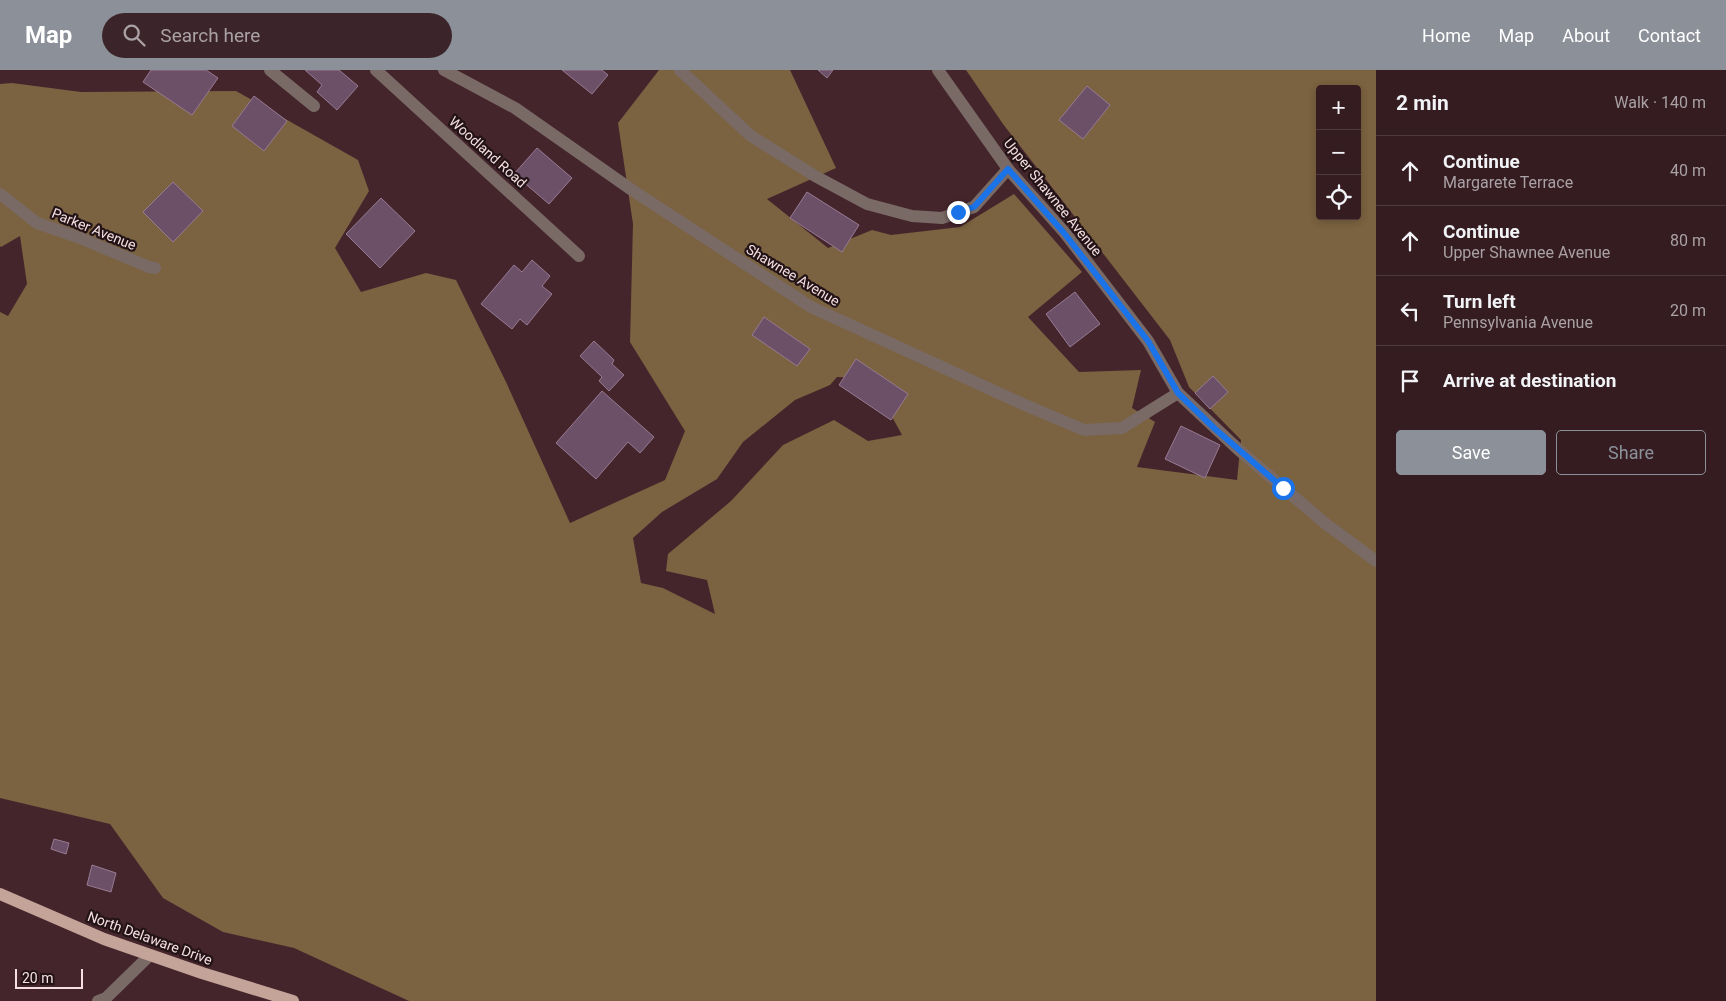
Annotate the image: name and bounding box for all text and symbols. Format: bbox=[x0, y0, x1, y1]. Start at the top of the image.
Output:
search box bbox=[102, 13, 452, 58]
text: Map bbox=[25, 21, 72, 49]
icon: search bbox=[120, 21, 148, 49]
text: Search here bbox=[160, 24, 260, 47]
text: Home bbox=[1422, 25, 1471, 46]
text: Map bbox=[1499, 25, 1534, 46]
text: About bbox=[1562, 25, 1610, 46]
text: Contact bbox=[1638, 25, 1701, 46]
map controls bbox=[1316, 85, 1361, 220]
button: + bbox=[1316, 85, 1361, 130]
text: 2 min bbox=[1396, 91, 1449, 115]
text: Walk · 140 m bbox=[1614, 93, 1706, 112]
street label: Woodland Road bbox=[446, 113, 530, 191]
button: − bbox=[1316, 130, 1361, 175]
street label: Upper Shawnee Avenue bbox=[1001, 135, 1105, 259]
text: Continue bbox=[1443, 150, 1520, 173]
icon: ahead bbox=[1396, 157, 1424, 185]
text: 40 m bbox=[1670, 161, 1706, 180]
text: Margarete Terrace bbox=[1443, 173, 1573, 192]
button: locate bbox=[1316, 175, 1361, 220]
route end bbox=[947, 201, 970, 224]
street label: Parker Avenue bbox=[50, 205, 138, 253]
text: Continue bbox=[1443, 220, 1520, 243]
icon: ahead bbox=[1396, 227, 1424, 255]
text: 80 m bbox=[1670, 231, 1706, 250]
street label: Shawnee Avenue bbox=[743, 241, 843, 309]
text: Upper Shawnee Avenue bbox=[1443, 243, 1610, 262]
text: Turn left bbox=[1443, 290, 1516, 313]
icon: left bbox=[1396, 297, 1424, 325]
text: 20 m bbox=[1670, 301, 1706, 320]
text: Pennsylvania Avenue bbox=[1443, 313, 1593, 332]
icon: arrive bbox=[1396, 367, 1424, 395]
text: Arrive at destination bbox=[1443, 369, 1616, 392]
button: Save bbox=[1396, 430, 1546, 475]
button: Share bbox=[1556, 430, 1706, 475]
route start bbox=[1272, 477, 1295, 500]
street label: North Delaware Drive bbox=[85, 908, 215, 968]
scale bar bbox=[15, 966, 82, 989]
text: 20 m bbox=[22, 970, 54, 986]

